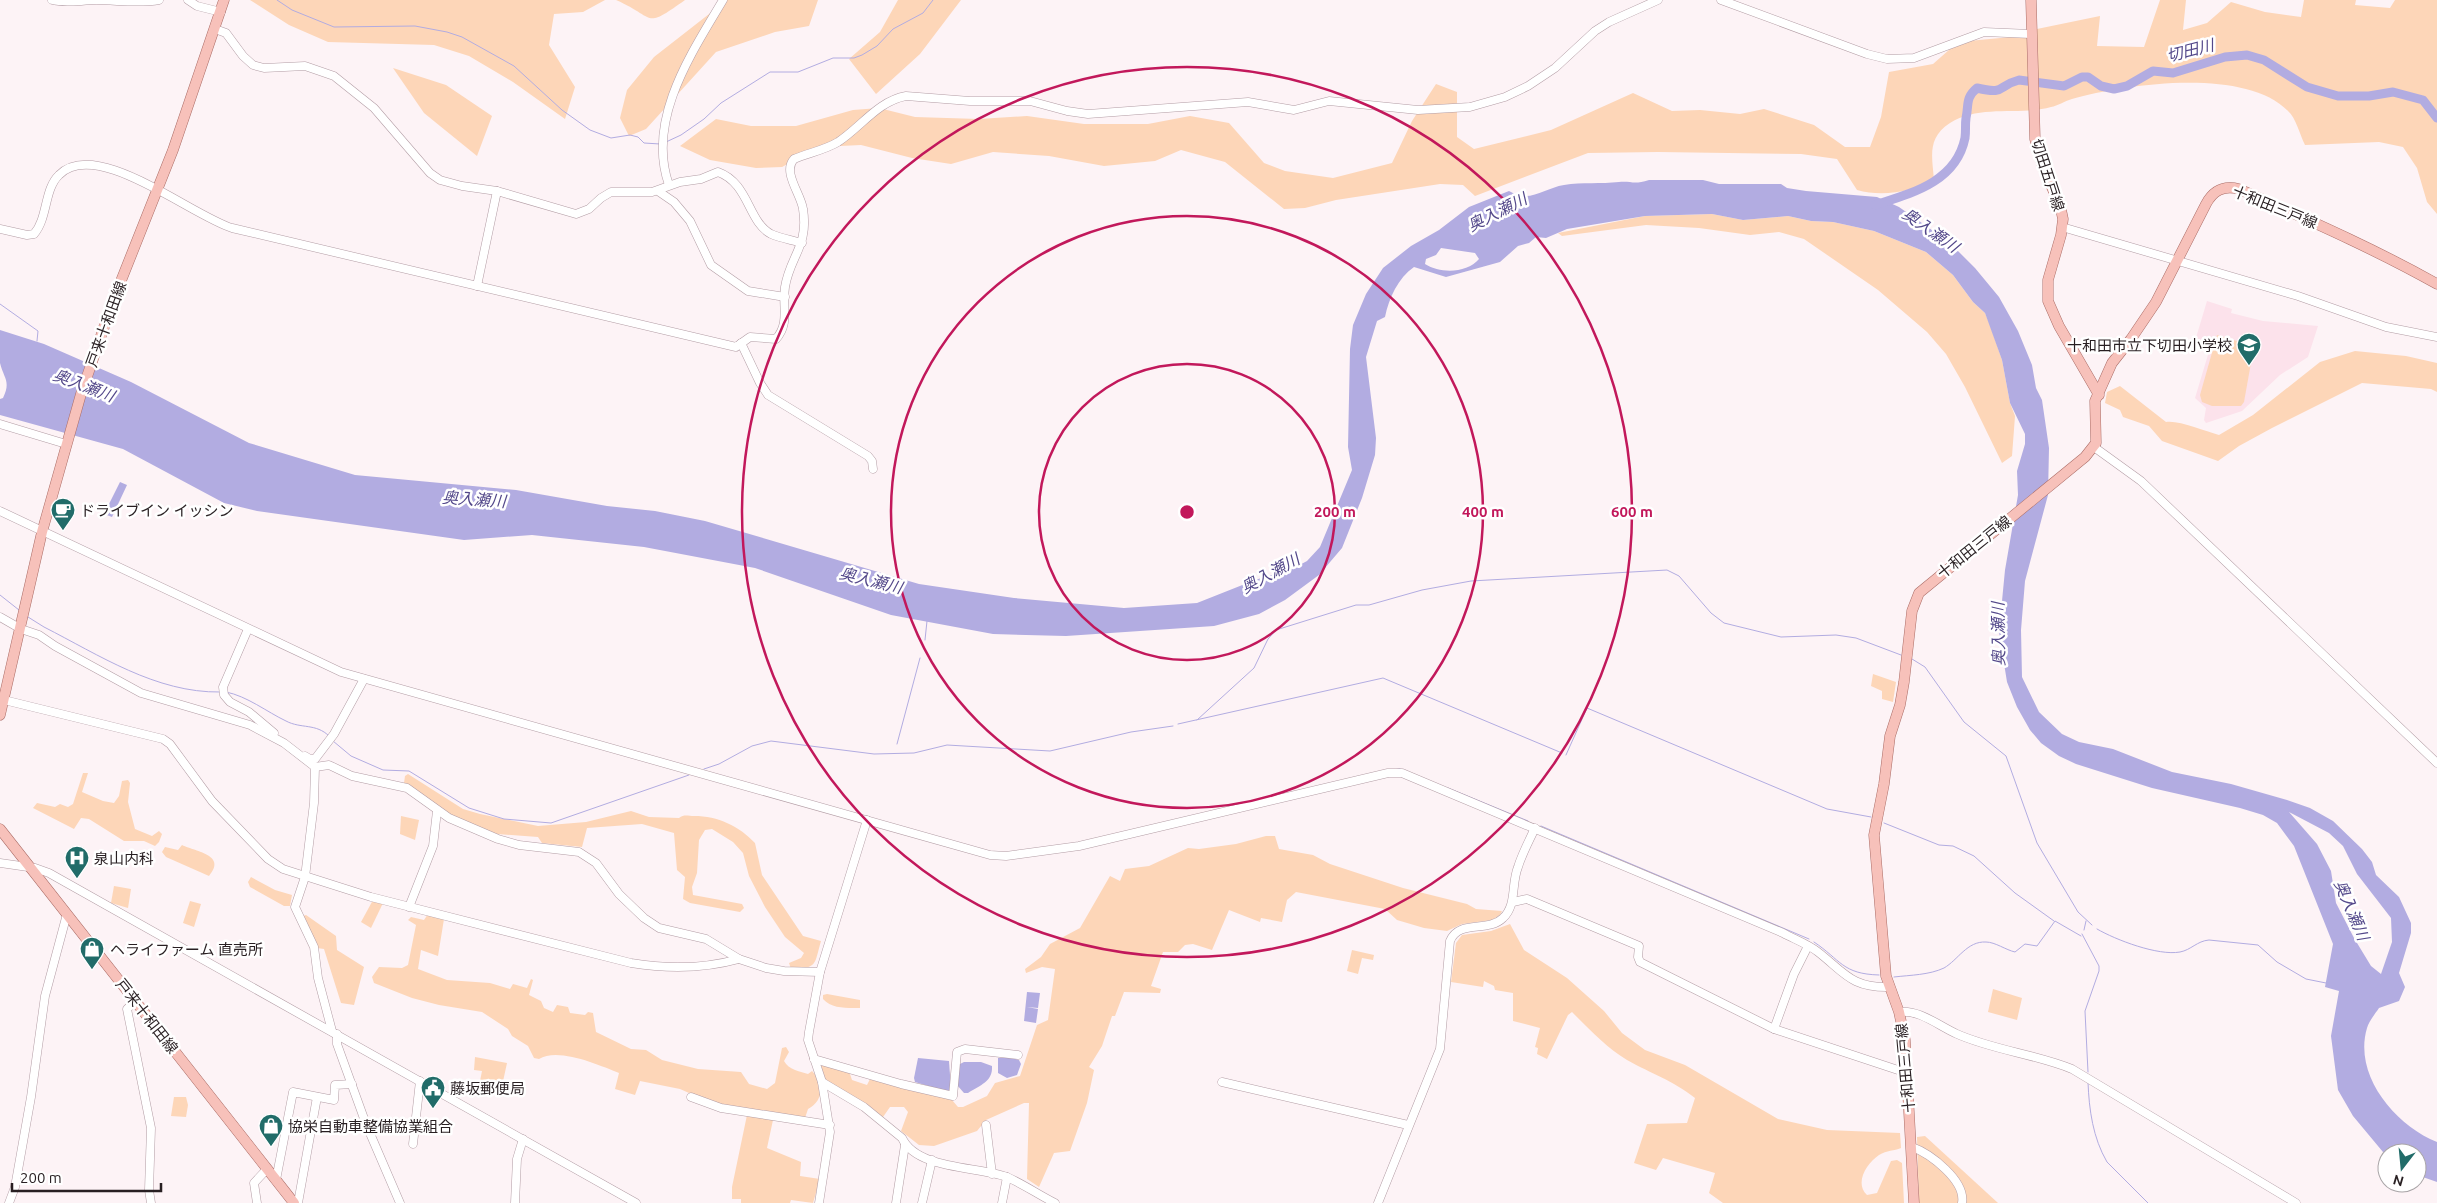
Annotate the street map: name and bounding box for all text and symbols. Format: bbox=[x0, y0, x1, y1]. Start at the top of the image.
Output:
water label: 切田川 bbox=[2165, 35, 2217, 65]
street label: 切田五戸線 bbox=[2028, 137, 2068, 213]
street label: 十和田三戸線 bbox=[2230, 182, 2320, 232]
water label: 奥入瀬川 bbox=[1464, 189, 1531, 235]
water label: 奥入瀬川 bbox=[1900, 204, 1964, 257]
street label: 戸来十和田線 bbox=[83, 279, 129, 369]
school or university icon: 十和田市立下切田小学校 bbox=[2236, 332, 2262, 366]
place label: 十和田市立下切田小学校 bbox=[2067, 337, 2232, 354]
water label: 奥入瀬川 bbox=[51, 365, 119, 406]
water label: 奥入瀬川 bbox=[441, 488, 509, 510]
cafe icon: ドライブイン イッシン bbox=[50, 497, 76, 531]
place label: ドライブイン イッシン bbox=[80, 502, 233, 519]
centre of rings bbox=[1178, 503, 1196, 521]
text: 200 m bbox=[1314, 503, 1356, 520]
text: 400 m bbox=[1462, 503, 1504, 520]
text: 600 m bbox=[1611, 503, 1653, 520]
street label: 十和田三戸線 bbox=[1934, 512, 2014, 582]
water label: 奥入瀬川 bbox=[1238, 549, 1304, 596]
water label: 奥入瀬川 bbox=[838, 564, 906, 597]
water label: 奥入瀬川 bbox=[1988, 600, 2008, 666]
hospital icon: 泉山内科 bbox=[64, 845, 90, 879]
place label: 泉山内科 bbox=[94, 850, 154, 867]
water label: 奥入瀬川 bbox=[2331, 877, 2374, 945]
shop icon: ヘライファーム 直売所 bbox=[79, 936, 105, 970]
place label: ヘライファーム 直売所 bbox=[110, 941, 263, 958]
street label: 戸来十和田線 bbox=[113, 975, 181, 1057]
street label: 十和田三戸線 bbox=[1893, 1022, 1917, 1114]
public building icon: 藤坂郵便局 bbox=[420, 1075, 446, 1109]
place label: 藤坂郵便局 bbox=[450, 1080, 525, 1097]
shop icon: 協栄自動車整備協業組合 bbox=[258, 1113, 284, 1147]
place label: 協栄自動車整備協業組合 bbox=[288, 1118, 453, 1135]
north arrow bbox=[2377, 1143, 2427, 1193]
scale bar bbox=[12, 1160, 161, 1192]
text: 200 m bbox=[20, 1169, 62, 1186]
text: N bbox=[2391, 1171, 2406, 1190]

